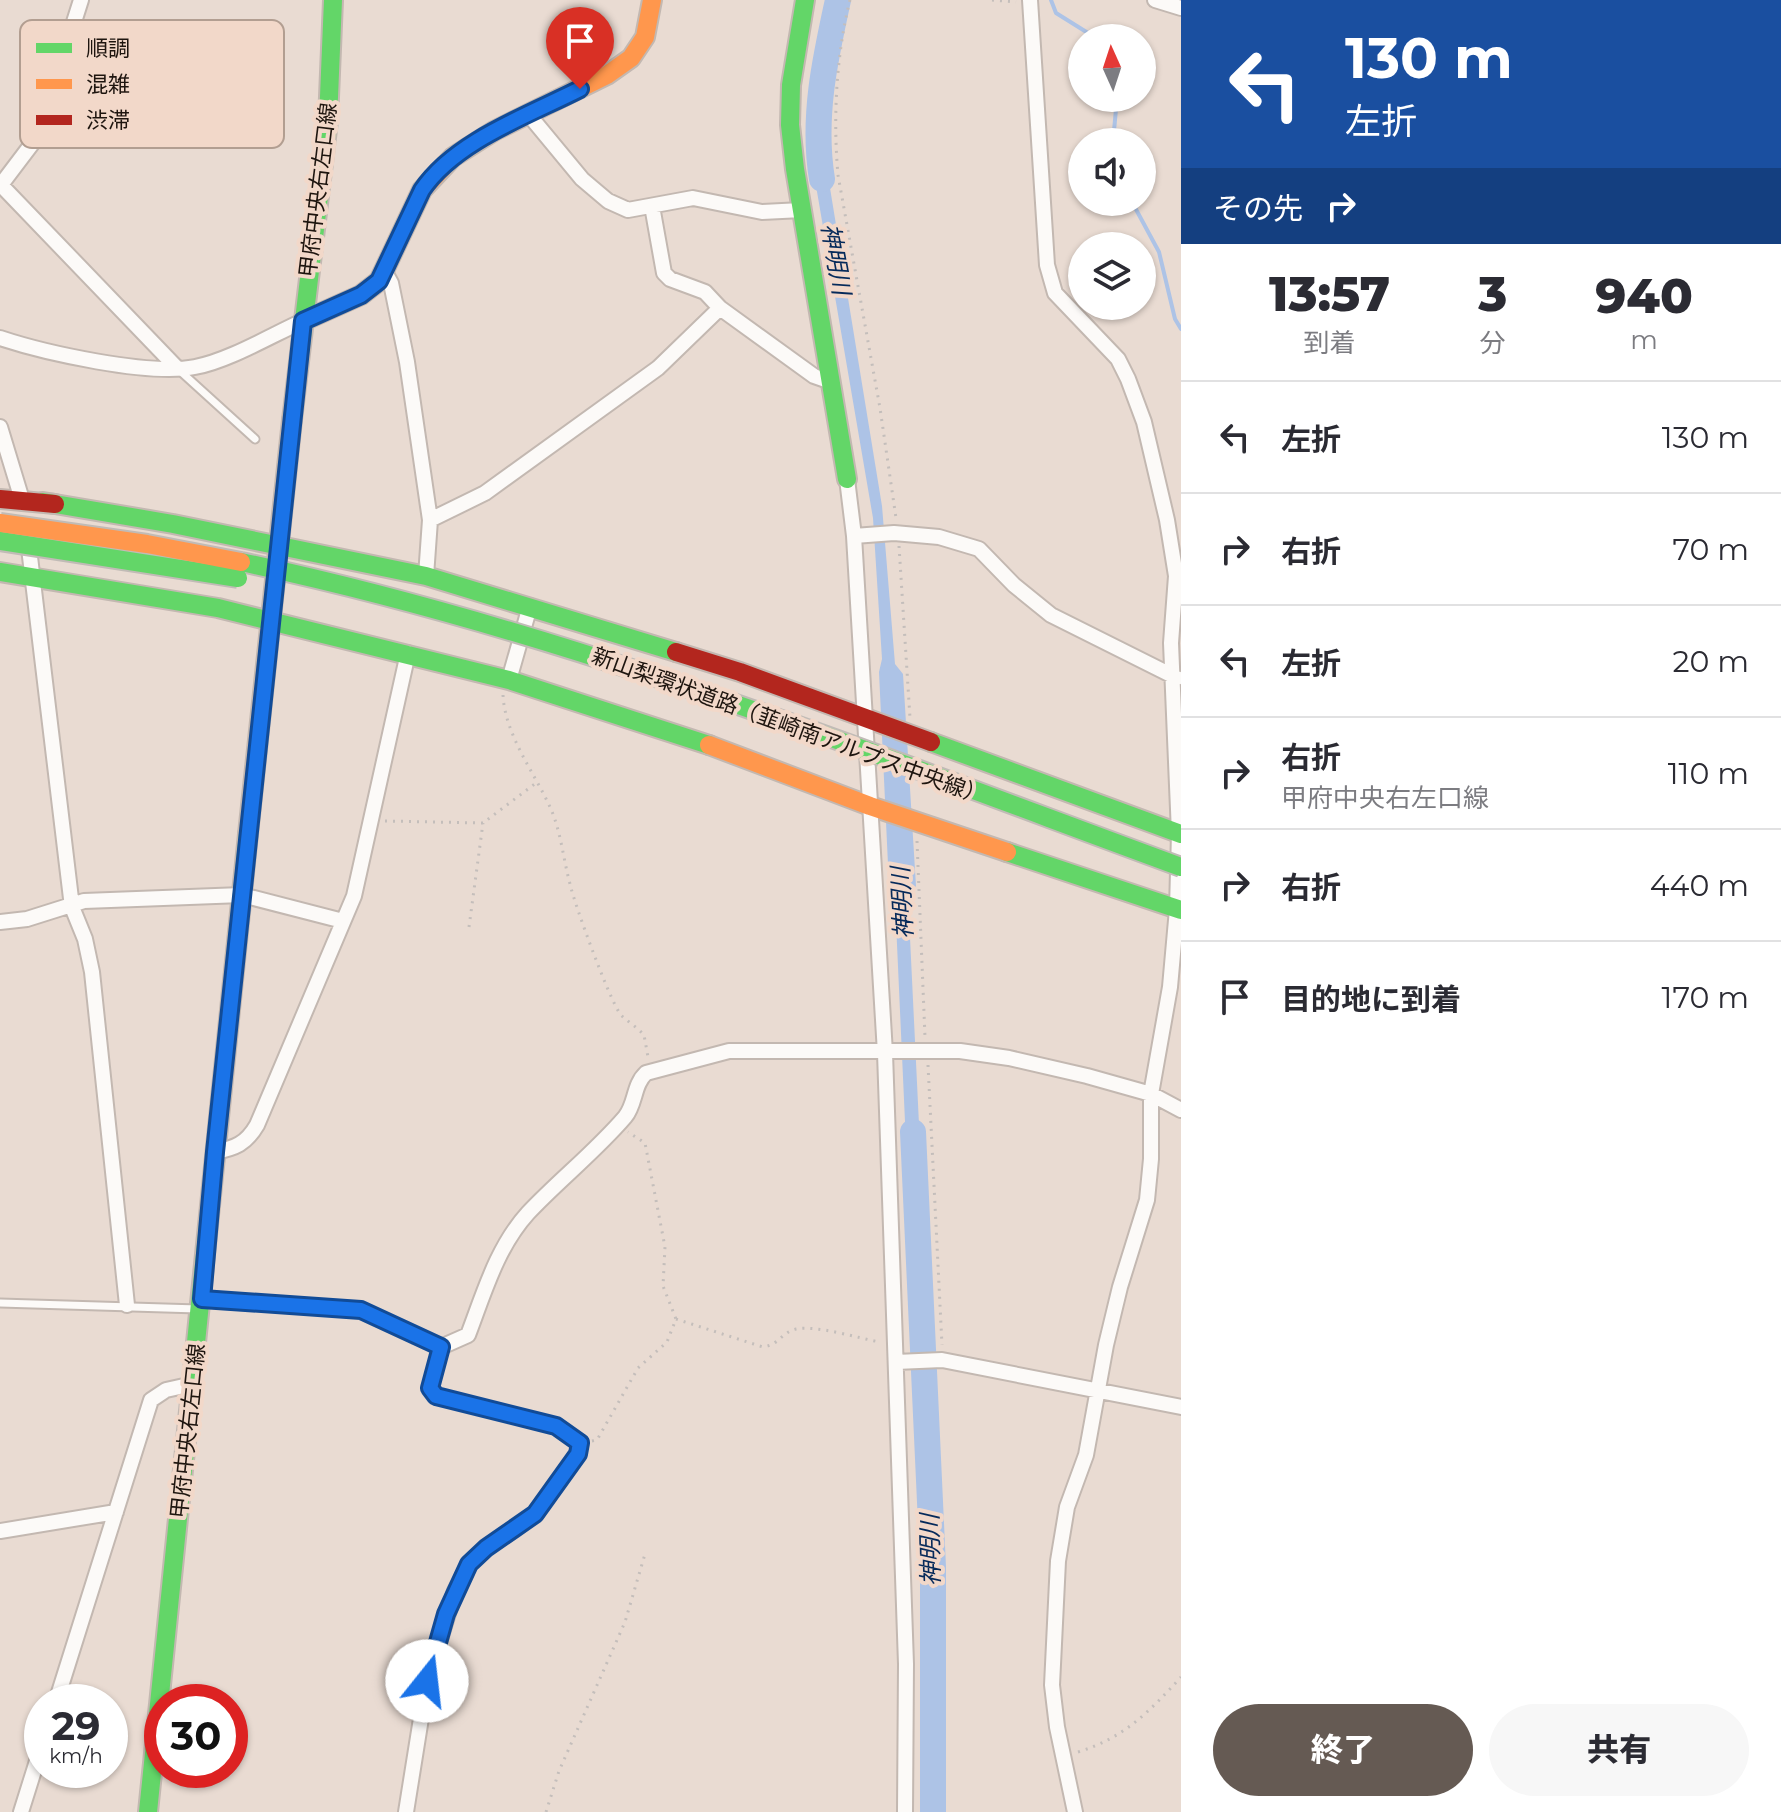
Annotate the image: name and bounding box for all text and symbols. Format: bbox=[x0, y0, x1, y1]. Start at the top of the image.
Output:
pin bbox=[546, 7, 614, 89]
icon: arrive bbox=[558, 19, 602, 63]
legend bbox=[20, 20, 284, 148]
north arrow bbox=[1068, 24, 1156, 112]
map controls bbox=[1068, 24, 1156, 320]
text: 130 m bbox=[1345, 24, 1513, 92]
icon: left bbox=[1213, 32, 1317, 136]
text: 順調 bbox=[86, 35, 130, 62]
text: 混雑 bbox=[86, 71, 130, 98]
text: 左折 bbox=[1345, 99, 1417, 143]
street label: 甲府中央右左口線 bbox=[294, 101, 342, 279]
text: 渋滞 bbox=[86, 107, 130, 134]
button: sound bbox=[1068, 128, 1156, 216]
icon: right bbox=[1319, 184, 1363, 228]
text: その先 bbox=[1213, 190, 1303, 227]
water label: 神明川 bbox=[815, 221, 857, 300]
button: layers bbox=[1068, 232, 1156, 320]
text: 13:57 bbox=[1269, 265, 1390, 323]
text: 3 bbox=[1478, 265, 1507, 323]
text: 940 bbox=[1595, 267, 1693, 325]
text: m bbox=[1630, 324, 1658, 356]
text: 到着 bbox=[1304, 327, 1356, 359]
text: 分 bbox=[1480, 327, 1506, 359]
icon: left bbox=[1213, 415, 1257, 459]
text: 130 m bbox=[1662, 419, 1749, 456]
text: 左折 bbox=[1281, 421, 1341, 458]
icon: right bbox=[1213, 527, 1257, 571]
text: 70 m bbox=[1672, 531, 1749, 568]
text: 右折 bbox=[1281, 533, 1341, 570]
icon: left bbox=[1213, 639, 1257, 683]
street label: 新山梨環状道路（韮崎南アルプス中央線） bbox=[588, 642, 990, 810]
text: 20 m bbox=[1672, 643, 1749, 680]
text: 左折 bbox=[1281, 645, 1341, 682]
text: 右折 bbox=[1281, 739, 1341, 776]
icon: right bbox=[1213, 751, 1257, 795]
text: 110 m bbox=[1668, 755, 1749, 792]
text: 甲府中央右左口線 bbox=[1281, 782, 1489, 814]
water label: 神明川 bbox=[885, 863, 918, 940]
icon: right bbox=[1213, 863, 1257, 907]
text: 440 m bbox=[1650, 867, 1749, 904]
text: 右折 bbox=[1281, 869, 1341, 906]
icon: arrive bbox=[1213, 975, 1257, 1019]
text: 170 m bbox=[1662, 979, 1749, 1016]
text: 目的地に到着 bbox=[1281, 981, 1461, 1018]
street label: 甲府中央右左口線 bbox=[165, 1342, 211, 1520]
water label: 神明川 bbox=[915, 1511, 945, 1586]
position arrow bbox=[385, 1639, 469, 1723]
speed limit sign: 30 bbox=[144, 1684, 248, 1788]
text: 29 bbox=[51, 1701, 101, 1750]
button: 終了 bbox=[1213, 1704, 1473, 1796]
button: 共有 bbox=[1489, 1704, 1749, 1796]
text: km/h bbox=[49, 1744, 103, 1768]

